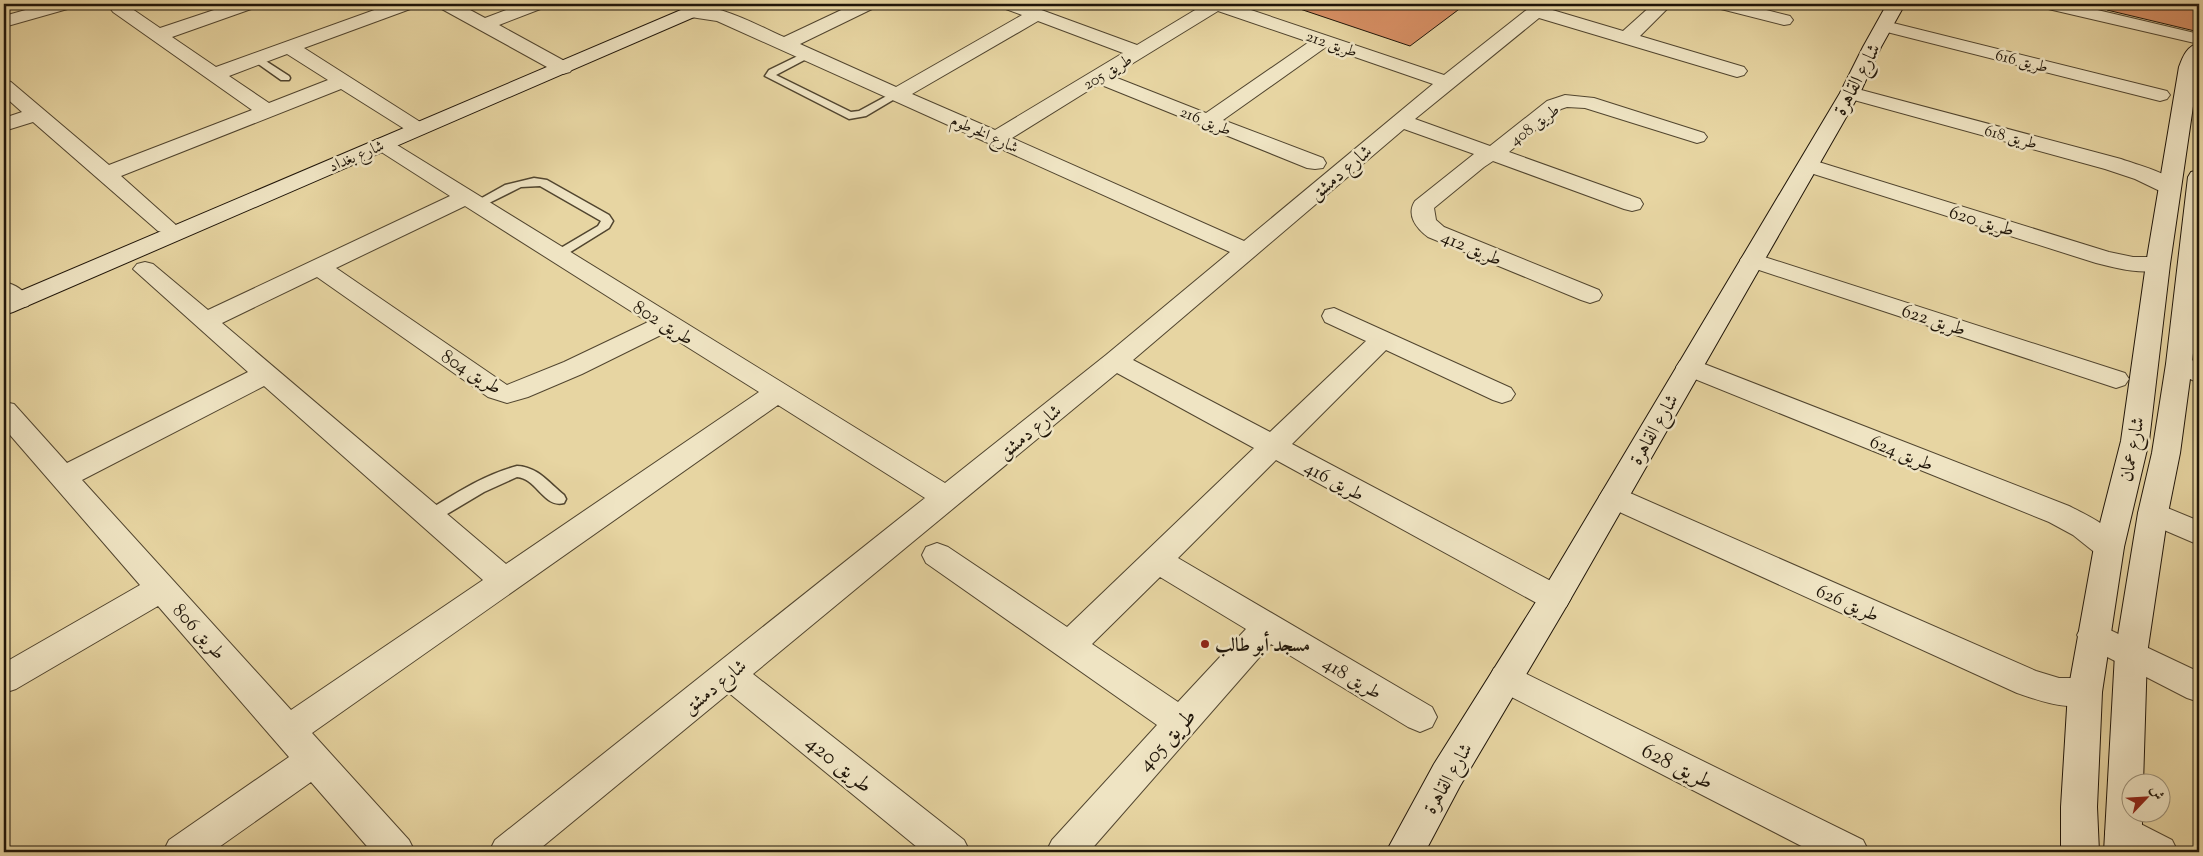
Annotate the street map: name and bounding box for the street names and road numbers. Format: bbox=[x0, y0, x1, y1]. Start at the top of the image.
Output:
street label: طريق 212 bbox=[1302, 26, 1360, 65]
street label: شارع القاهرة bbox=[1828, 39, 1888, 121]
street label: طريق 616 bbox=[1992, 45, 2050, 80]
street label: طريق 205 bbox=[1079, 49, 1137, 97]
street label: طريق 408 bbox=[1506, 100, 1565, 152]
street label: طريق 216 bbox=[1176, 102, 1234, 143]
street label: شارع الخرطوم bbox=[946, 110, 1022, 161]
street label: طريق 618 bbox=[1981, 120, 2039, 157]
street label: شارع بغداد bbox=[326, 135, 388, 179]
street label: شارع دمشق bbox=[1304, 139, 1379, 208]
street label: طريق 620 bbox=[1945, 200, 2017, 245]
street label: طريق 412 bbox=[1436, 224, 1506, 274]
street label: طريق 802 bbox=[627, 295, 698, 353]
street label: طريق 622 bbox=[1898, 298, 1969, 344]
street label: طريق 804 bbox=[435, 344, 506, 402]
street label: شارع القاهرة bbox=[1624, 390, 1686, 471]
street label: شارع دمشق bbox=[993, 399, 1068, 467]
street label: شارع عمان bbox=[2114, 415, 2153, 484]
street label: طريق 624 bbox=[1865, 429, 1937, 479]
street label: طريق 416 bbox=[1299, 455, 1369, 509]
street label: طريق 626 bbox=[1811, 578, 1883, 630]
street label: طريق 806 bbox=[165, 598, 231, 667]
street label: طريق 418 bbox=[1317, 651, 1386, 707]
street label: شارع دمشق bbox=[678, 654, 753, 722]
street label: طريق 405 bbox=[1131, 702, 1205, 780]
street label: طريق 420 bbox=[798, 728, 878, 802]
street label: طريق 628 bbox=[1635, 736, 1718, 799]
street label: شارع القاهرة bbox=[1418, 739, 1480, 820]

